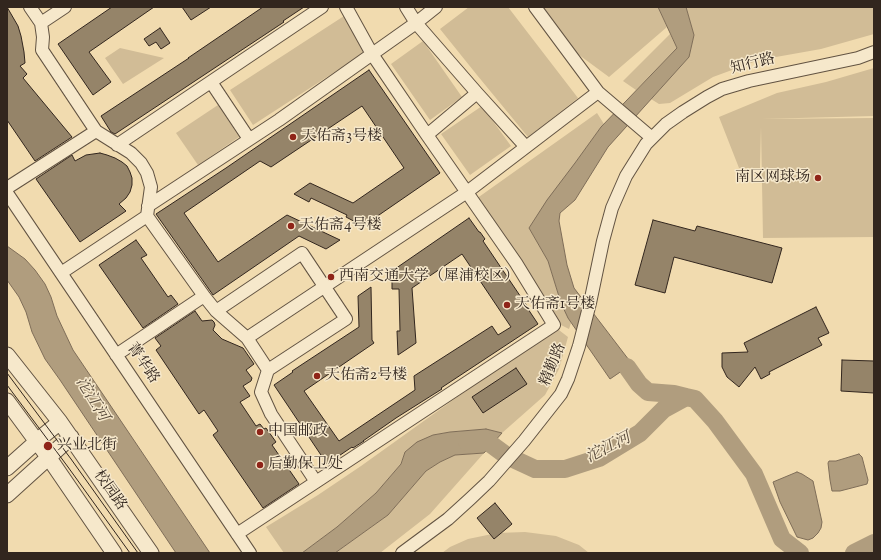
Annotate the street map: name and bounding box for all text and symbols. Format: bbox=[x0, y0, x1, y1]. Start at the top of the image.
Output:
street label: 知行路 bbox=[729, 51, 777, 79]
place label: 天佑斋3号楼 bbox=[301, 128, 382, 146]
marker: 天佑斋3号楼 bbox=[288, 132, 298, 142]
place label: 南区网球场 bbox=[735, 169, 810, 187]
marker: 南区网球场 bbox=[813, 173, 823, 183]
place label: 天佑斋4号楼 bbox=[299, 217, 382, 235]
marker: 天佑斋4号楼 bbox=[286, 221, 296, 231]
place label: 西南交通大学（犀浦校区） bbox=[339, 268, 519, 286]
marker: 西南交通大学（犀浦校区） bbox=[326, 272, 336, 282]
place label: 天佑斋1号楼 bbox=[515, 296, 595, 314]
marker: 天佑斋1号楼 bbox=[502, 300, 512, 310]
street label: 菁华路 bbox=[122, 340, 162, 388]
street label: 精勤路 bbox=[537, 341, 571, 389]
place label: 天佑斋2号楼 bbox=[325, 367, 407, 385]
marker: 天佑斋2号楼 bbox=[312, 371, 322, 381]
water label: 沱江河 bbox=[70, 374, 112, 426]
place label: 中国邮政 bbox=[268, 423, 328, 441]
marker: 中国邮政 bbox=[255, 427, 265, 437]
water label: 沱江河 bbox=[583, 430, 635, 468]
place label: 兴业北街 bbox=[57, 437, 117, 455]
marker: 兴业北街 bbox=[42, 440, 54, 452]
place label: 后勤保卫处 bbox=[268, 456, 343, 474]
marker: 后勤保卫处 bbox=[255, 460, 265, 470]
street label: 校园路 bbox=[89, 467, 129, 515]

